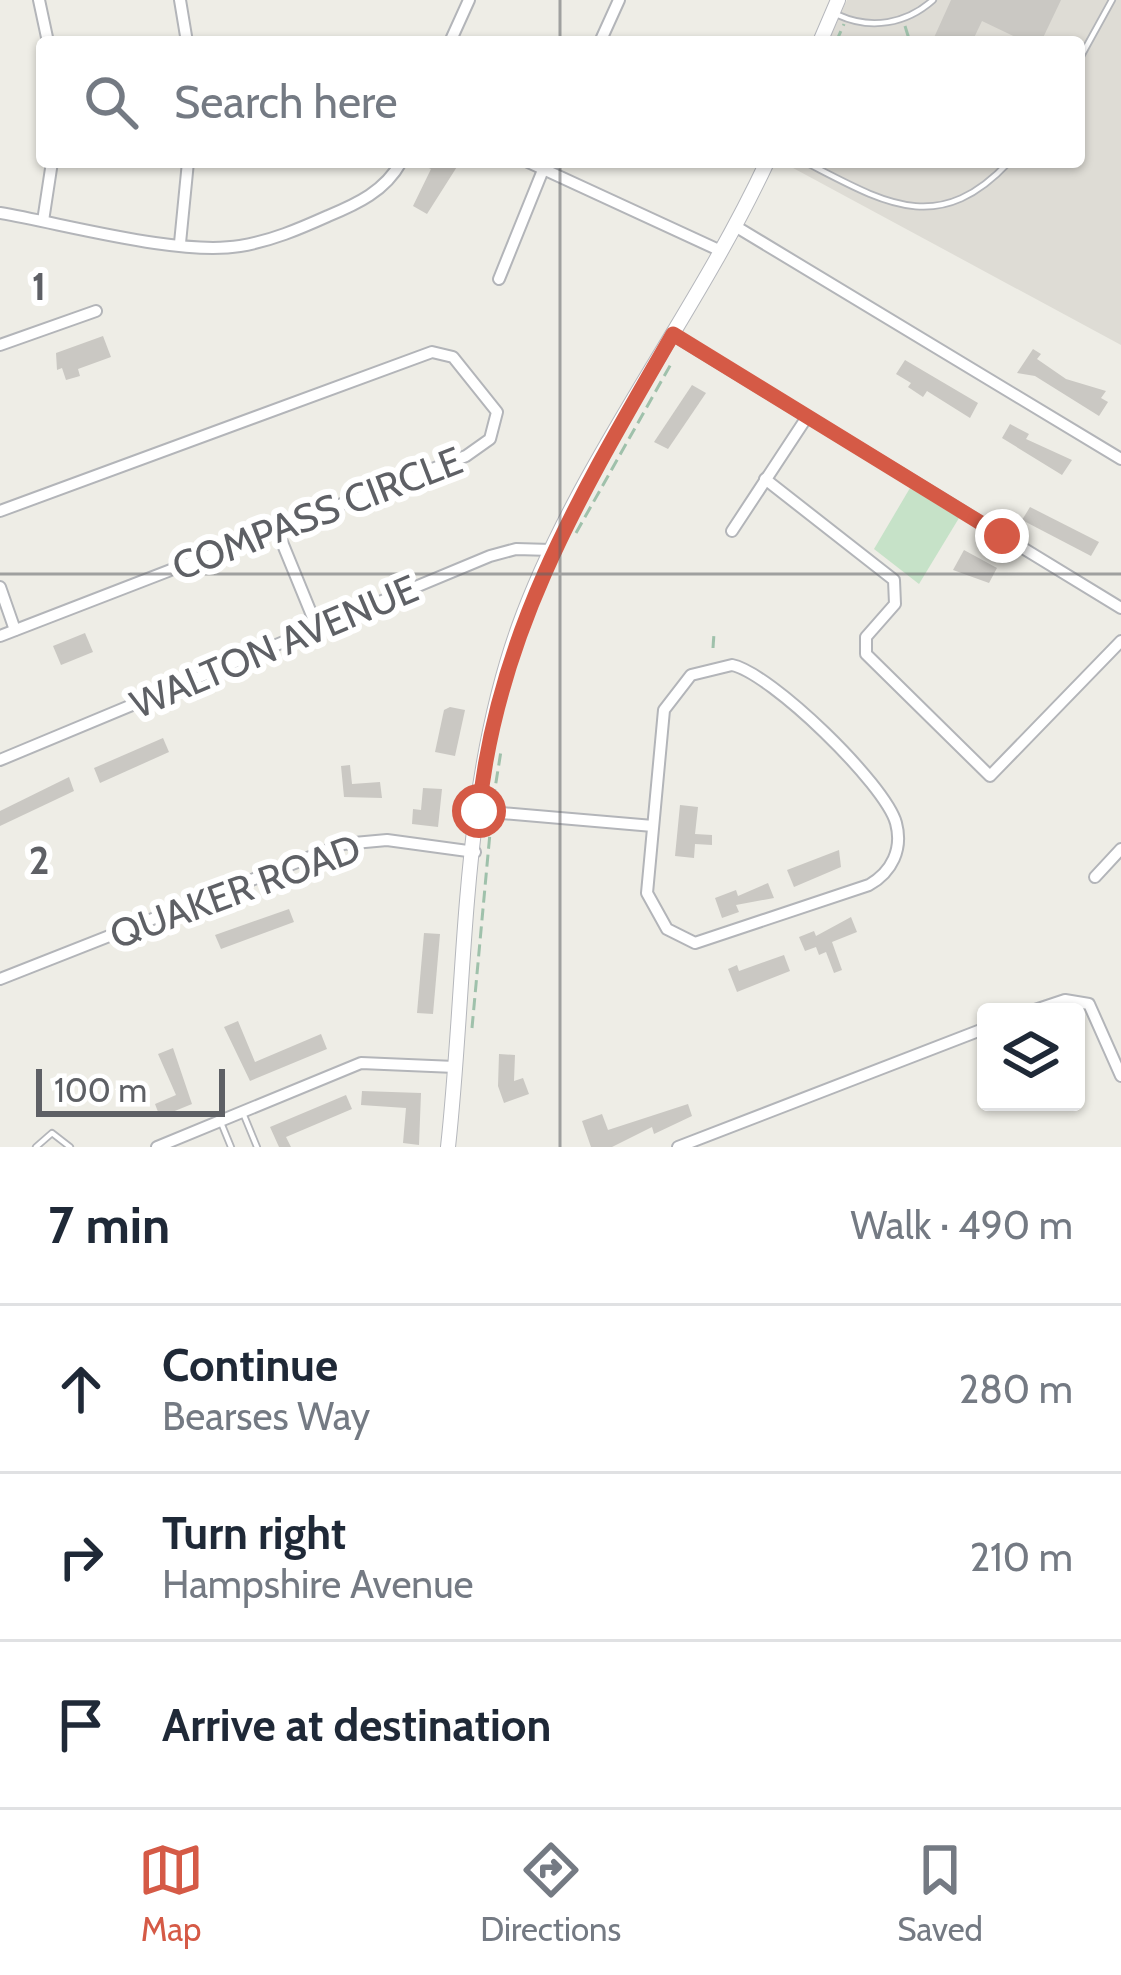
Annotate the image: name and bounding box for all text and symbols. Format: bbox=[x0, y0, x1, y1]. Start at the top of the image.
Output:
search box bbox=[36, 36, 1085, 168]
icon: search bbox=[78, 69, 144, 135]
text: Search here bbox=[174, 75, 398, 129]
text: 1 bbox=[32, 262, 46, 310]
street label: COMPASS CIRCLE bbox=[165, 436, 469, 590]
route end bbox=[975, 509, 1029, 563]
street label: WALTON AVENUE bbox=[123, 564, 425, 728]
route start bbox=[452, 784, 506, 838]
street label: QUAKER ROAD bbox=[103, 823, 367, 959]
text: 2 bbox=[29, 836, 49, 884]
map controls bbox=[977, 1003, 1085, 1111]
button: layers bbox=[977, 1003, 1085, 1111]
scale bar bbox=[36, 1063, 225, 1116]
text: 100 m bbox=[54, 1070, 147, 1110]
text: 7 min bbox=[48, 1194, 170, 1256]
text: Walk · 490 m bbox=[851, 1201, 1073, 1249]
text: Continue bbox=[162, 1338, 338, 1392]
icon: ahead bbox=[48, 1356, 114, 1422]
text: 280 m bbox=[959, 1365, 1073, 1413]
text: Bearses Way bbox=[162, 1392, 370, 1440]
text: Turn right bbox=[162, 1506, 346, 1560]
icon: right bbox=[48, 1524, 114, 1590]
text: 210 m bbox=[970, 1533, 1073, 1581]
text: Hampshire Avenue bbox=[162, 1560, 474, 1608]
icon: arrive bbox=[48, 1692, 114, 1758]
text: Arrive at destination bbox=[162, 1698, 551, 1752]
tab: Map bbox=[138, 1837, 204, 1949]
tab: Directions bbox=[480, 1837, 621, 1949]
tab: Saved bbox=[897, 1837, 983, 1949]

